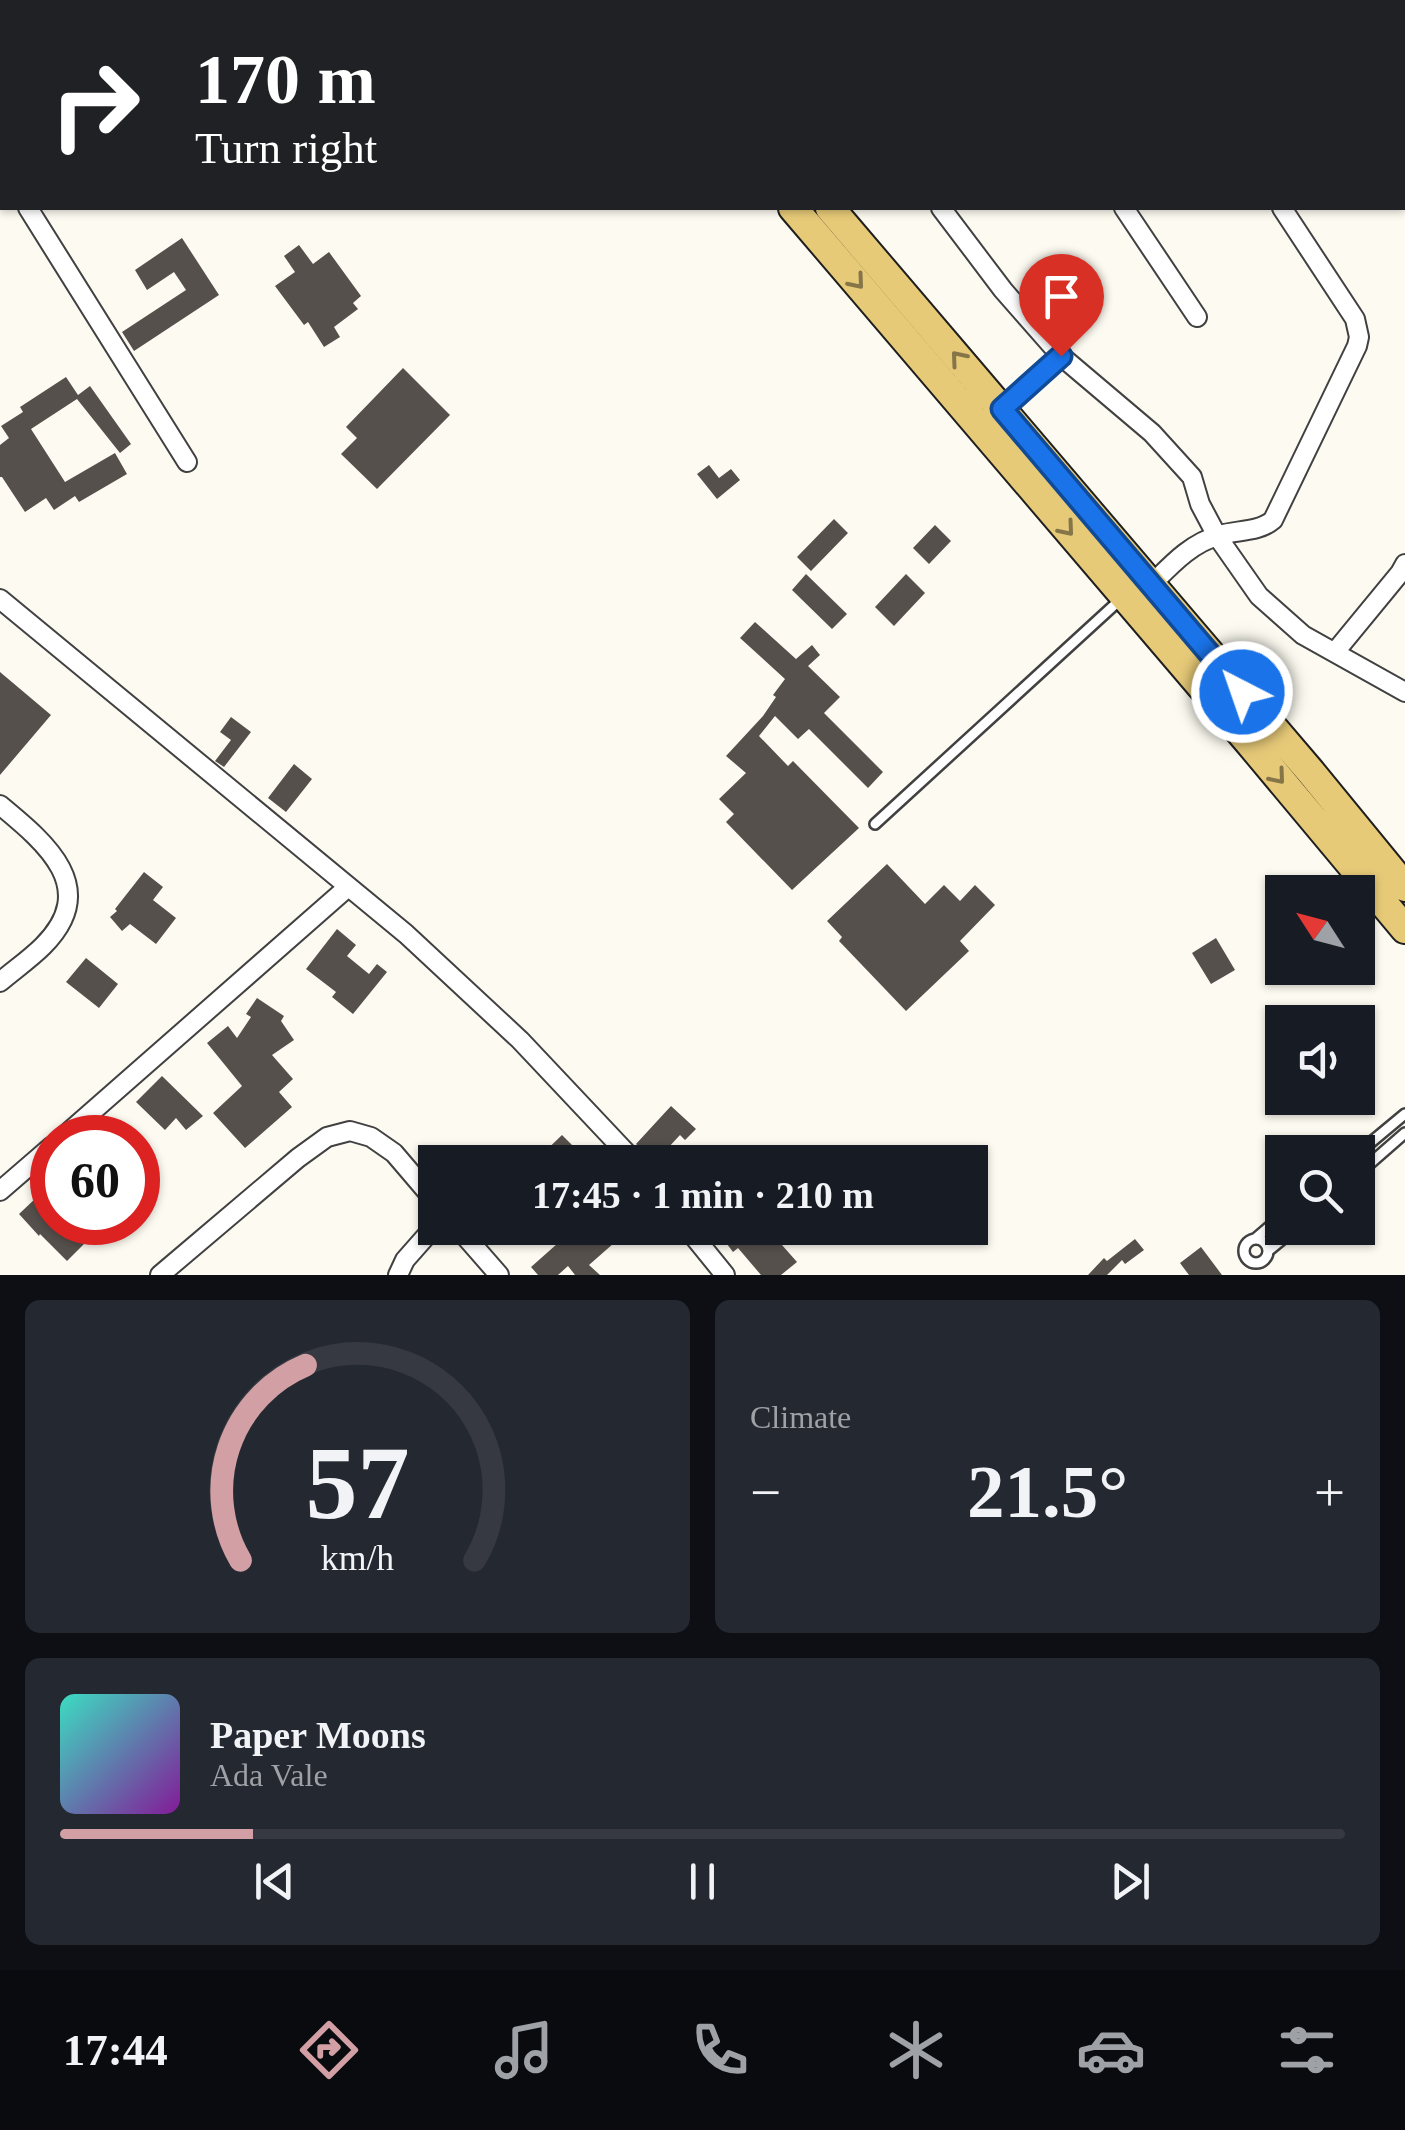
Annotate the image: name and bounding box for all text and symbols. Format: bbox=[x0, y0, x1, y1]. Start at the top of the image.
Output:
icon: right bbox=[30, 40, 160, 170]
text: 170 m bbox=[195, 41, 376, 118]
text: Turn right bbox=[195, 123, 377, 173]
pin bbox=[1019, 254, 1104, 357]
icon: arrive bbox=[1034, 269, 1089, 324]
one-way arrow bbox=[845, 270, 863, 288]
one-way arrow bbox=[952, 352, 970, 370]
one-way arrow bbox=[1055, 518, 1073, 536]
position arrow bbox=[1190, 640, 1294, 744]
one-way arrow bbox=[1266, 765, 1284, 783]
north arrow bbox=[1265, 875, 1375, 985]
map controls bbox=[1265, 875, 1375, 1245]
button: sound bbox=[1265, 1005, 1375, 1115]
speed limit sign: 60 bbox=[30, 1115, 160, 1245]
button: search bbox=[1265, 1135, 1375, 1245]
text: 17:45 · 1 min · 210 m bbox=[532, 1174, 874, 1216]
text: Climate bbox=[750, 1399, 851, 1435]
text: 57 bbox=[306, 1425, 410, 1540]
text: 21.5° bbox=[967, 1450, 1128, 1533]
text: − bbox=[750, 1462, 781, 1523]
text: + bbox=[1314, 1462, 1345, 1523]
text: km/h bbox=[321, 1538, 394, 1578]
text: Paper Moons bbox=[210, 1714, 426, 1756]
text: Ada Vale bbox=[210, 1757, 328, 1793]
icon: previous bbox=[247, 1854, 302, 1909]
icon: pause bbox=[675, 1854, 730, 1909]
icon: next bbox=[1103, 1854, 1158, 1909]
icon: directions bbox=[294, 2015, 364, 2085]
icon: music bbox=[489, 2015, 559, 2085]
icon: phone bbox=[685, 2015, 755, 2085]
icon: climate bbox=[881, 2015, 951, 2085]
icon: car bbox=[1076, 2015, 1146, 2085]
icon: filters bbox=[1272, 2015, 1342, 2085]
text: 17:44 bbox=[63, 2025, 168, 2075]

